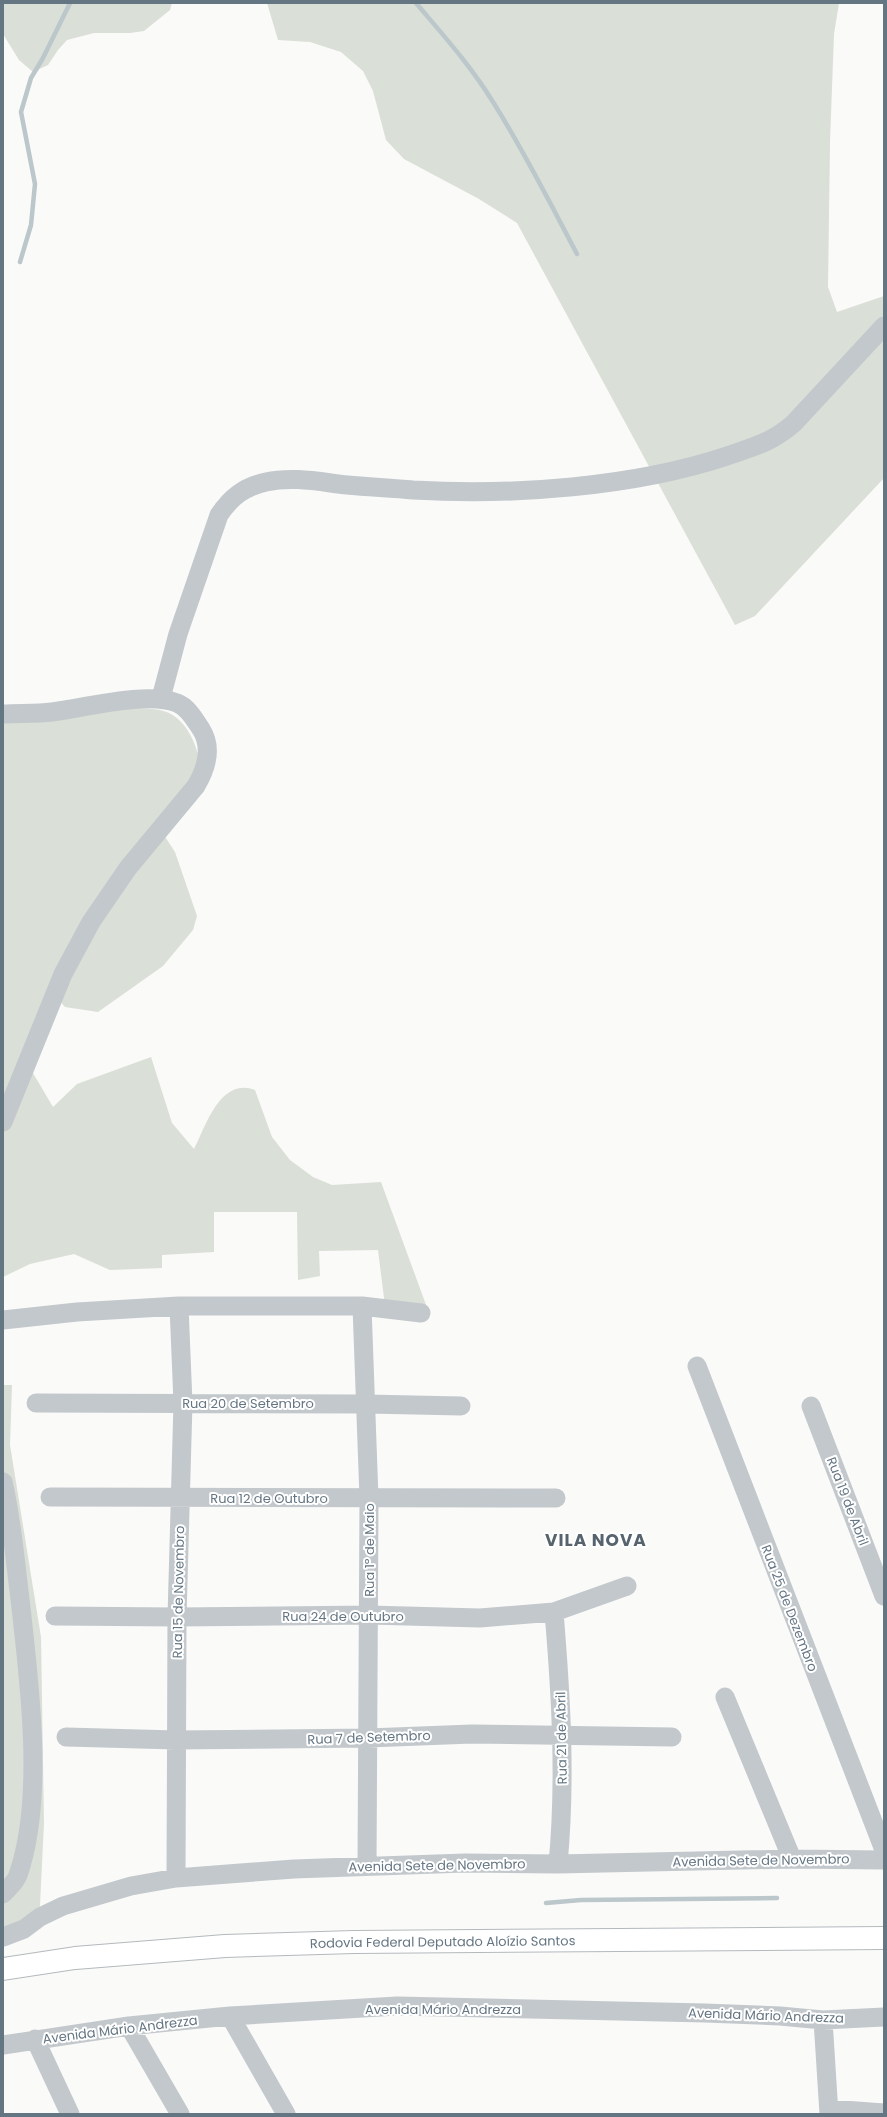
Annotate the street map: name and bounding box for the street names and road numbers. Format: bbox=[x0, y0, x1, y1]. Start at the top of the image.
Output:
street label: Rua 20 de Setembro bbox=[182, 1394, 314, 1413]
street label: Rua 19 de Abril bbox=[822, 1454, 873, 1548]
street label: Rua 12 de Outubro bbox=[210, 1489, 328, 1508]
street label: Rua 1º de Maio bbox=[360, 1503, 379, 1597]
street label: Rua 15 de Novembro bbox=[168, 1525, 189, 1659]
street label: Rua 25 de Dezembro bbox=[757, 1542, 823, 1674]
street label: Rua 24 de Outubro bbox=[282, 1607, 404, 1626]
street label: Rua 21 de Abril bbox=[551, 1691, 572, 1785]
street label: Rua 7 de Setembro bbox=[307, 1726, 431, 1749]
street label: Avenida Sete de Novembro bbox=[672, 1849, 850, 1872]
street label: Avenida Sete de Novembro bbox=[348, 1854, 526, 1877]
street label: Rodovia Federal Deputado Aloízio Santos bbox=[310, 1931, 576, 1953]
street label: Avenida Mário Andrezza bbox=[365, 2000, 521, 2019]
street label: Avenida Mário Andrezza bbox=[688, 2003, 844, 2028]
street label: Avenida Mário Andrezza bbox=[42, 2011, 199, 2048]

